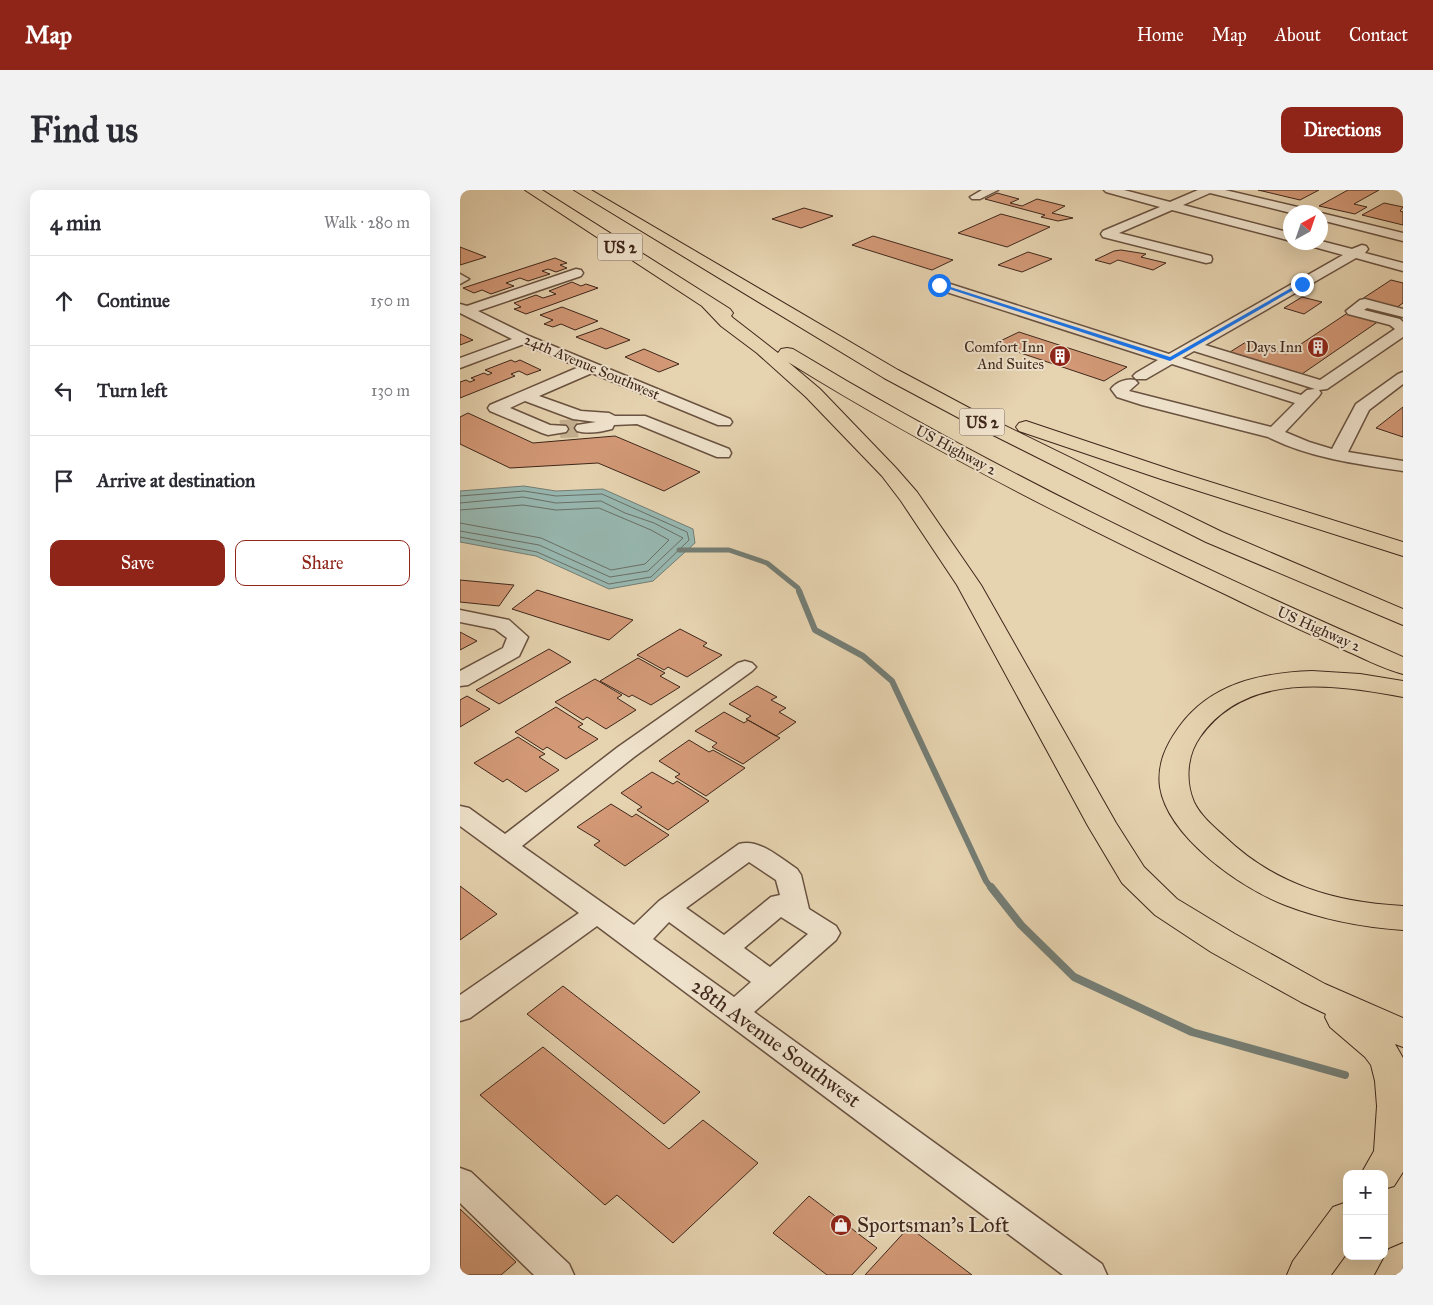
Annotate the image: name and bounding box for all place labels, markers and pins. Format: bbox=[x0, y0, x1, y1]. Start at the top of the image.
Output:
building icon: Days Inn bbox=[1306, 335, 1330, 359]
place label: Comfort Inn And Suites bbox=[964, 338, 1044, 373]
place label: Days Inn bbox=[1246, 338, 1302, 356]
building icon: Comfort Inn And Suites bbox=[1048, 344, 1072, 368]
place label: Sportsman's Loft bbox=[857, 1212, 1010, 1238]
shop icon: Sportsman's Loft bbox=[829, 1213, 853, 1237]

